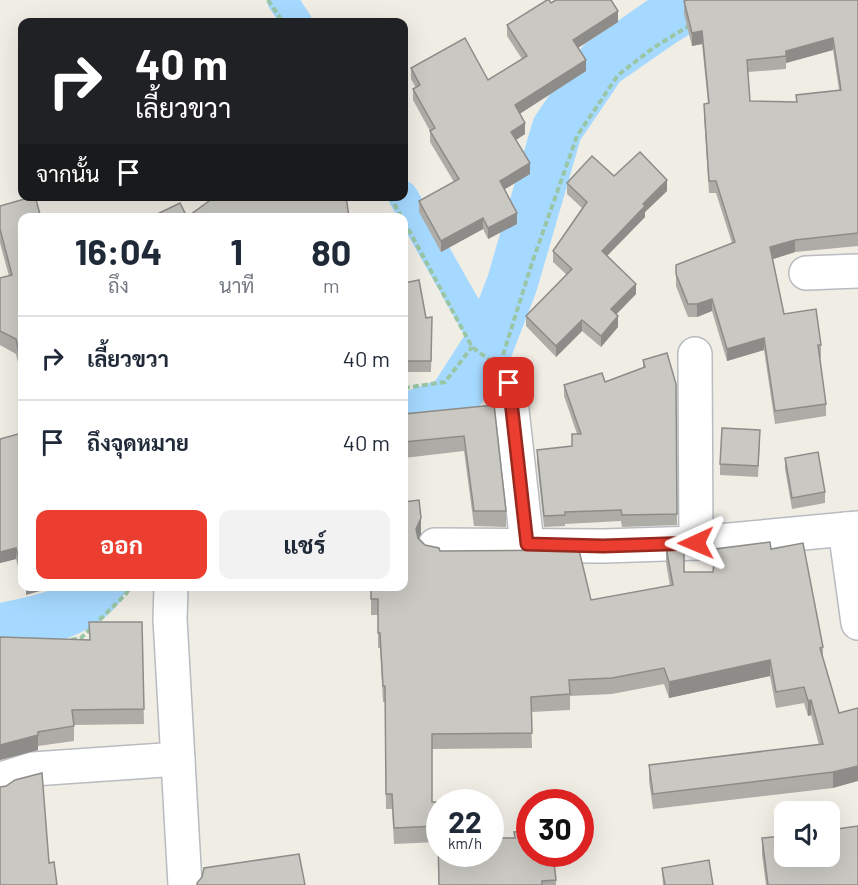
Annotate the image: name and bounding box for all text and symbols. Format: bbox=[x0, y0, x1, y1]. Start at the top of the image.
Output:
text: 40 m bbox=[135, 38, 228, 88]
icon: right bbox=[36, 42, 114, 120]
text: เลี้ยวขวา bbox=[135, 91, 231, 123]
icon: arrive bbox=[112, 156, 145, 189]
text: จากนั้น bbox=[36, 160, 100, 186]
text: 16:04 bbox=[75, 229, 162, 272]
text: 1 bbox=[230, 229, 243, 272]
text: 80 bbox=[311, 230, 351, 273]
text: ถึง bbox=[108, 273, 129, 297]
text: นาที bbox=[219, 273, 255, 297]
text: m bbox=[323, 273, 340, 297]
icon: right bbox=[36, 342, 69, 375]
text: เลี้ยวขวา bbox=[87, 345, 169, 371]
text: 40 m bbox=[343, 345, 390, 371]
pin bbox=[483, 357, 534, 408]
icon: arrive bbox=[492, 366, 525, 399]
icon: arrive bbox=[36, 426, 69, 459]
text: ถึงจุดหมาย bbox=[87, 429, 189, 455]
text: 40 m bbox=[343, 429, 390, 455]
button: ออก bbox=[36, 510, 207, 579]
button: แชร์ bbox=[219, 510, 390, 579]
position arrow bbox=[664, 511, 728, 575]
speed limit sign: 30 bbox=[516, 789, 594, 867]
map controls bbox=[774, 801, 840, 867]
button: sound bbox=[774, 801, 840, 867]
text: 22 bbox=[448, 803, 482, 839]
text: km/h bbox=[448, 834, 482, 852]

